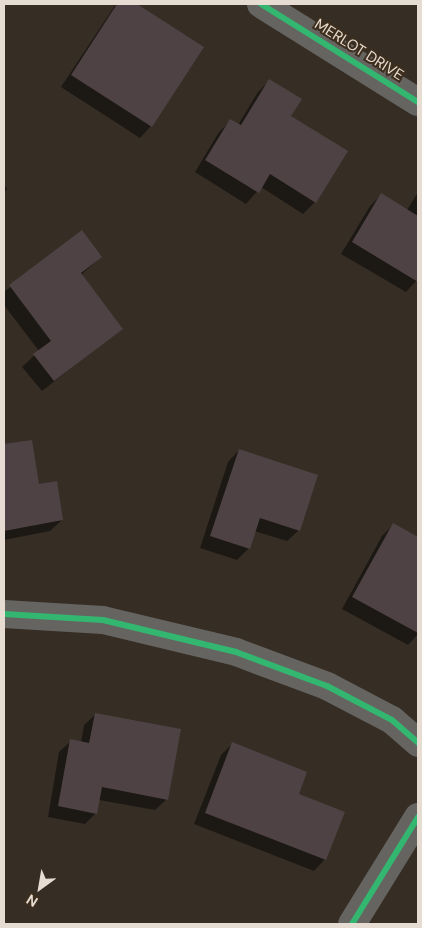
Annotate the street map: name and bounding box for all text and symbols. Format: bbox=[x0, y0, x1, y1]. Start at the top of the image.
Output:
street label: MERLOT DRIVE bbox=[311, 15, 407, 85]
north arrow bbox=[15, 863, 65, 913]
text: N bbox=[23, 890, 41, 911]

